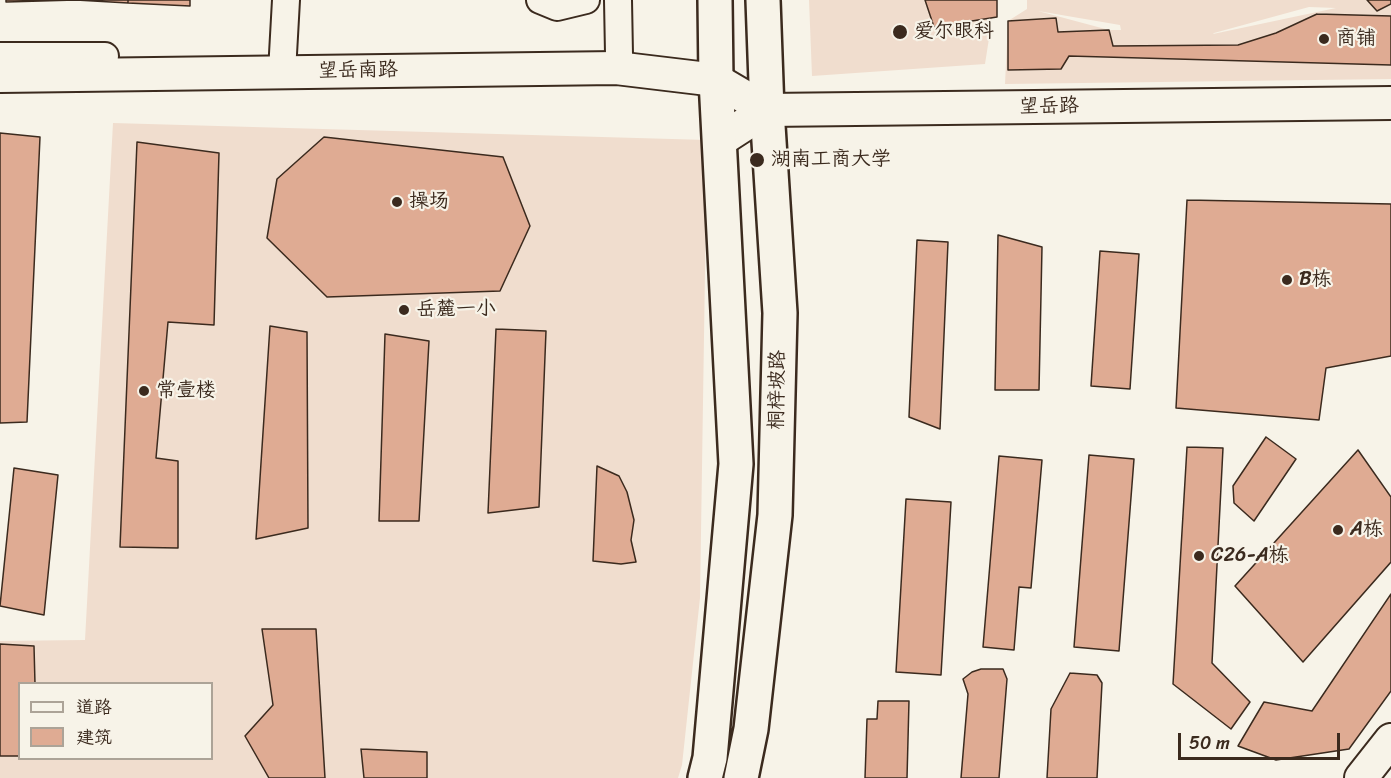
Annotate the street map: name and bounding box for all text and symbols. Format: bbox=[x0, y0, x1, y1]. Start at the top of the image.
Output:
place label: 爱尔眼科 bbox=[914, 20, 994, 44]
marker: 爱尔眼科 bbox=[891, 23, 909, 41]
place label: 商铺 bbox=[1336, 27, 1376, 51]
marker: 商铺 bbox=[1317, 32, 1331, 46]
street label: 望岳南路 bbox=[318, 58, 398, 84]
street label: 望岳路 bbox=[1019, 94, 1079, 120]
place label: 湖南工商大学 bbox=[771, 148, 891, 172]
marker: 湖南工商大学 bbox=[748, 151, 766, 169]
place label: 操场 bbox=[409, 190, 449, 214]
marker: 操场 bbox=[390, 195, 404, 209]
place label: B栋 bbox=[1299, 268, 1332, 292]
marker: B栋 bbox=[1280, 273, 1294, 287]
place label: 岳麓一小 bbox=[416, 298, 496, 322]
marker: 岳麓一小 bbox=[397, 303, 411, 317]
street label: 桐梓坡路 bbox=[765, 350, 791, 430]
place label: 常壹楼 bbox=[156, 379, 216, 403]
marker: 常壹楼 bbox=[137, 384, 151, 398]
place label: A栋 bbox=[1350, 518, 1383, 542]
marker: A栋 bbox=[1331, 523, 1345, 537]
place label: C26-A栋 bbox=[1211, 544, 1289, 568]
marker: C26-A栋 bbox=[1192, 549, 1206, 563]
legend bbox=[18, 682, 213, 760]
text: 道路 bbox=[76, 691, 112, 723]
text: 建筑 bbox=[76, 721, 112, 753]
scale bar bbox=[1181, 721, 1343, 759]
text: 50 m bbox=[1189, 727, 1230, 759]

